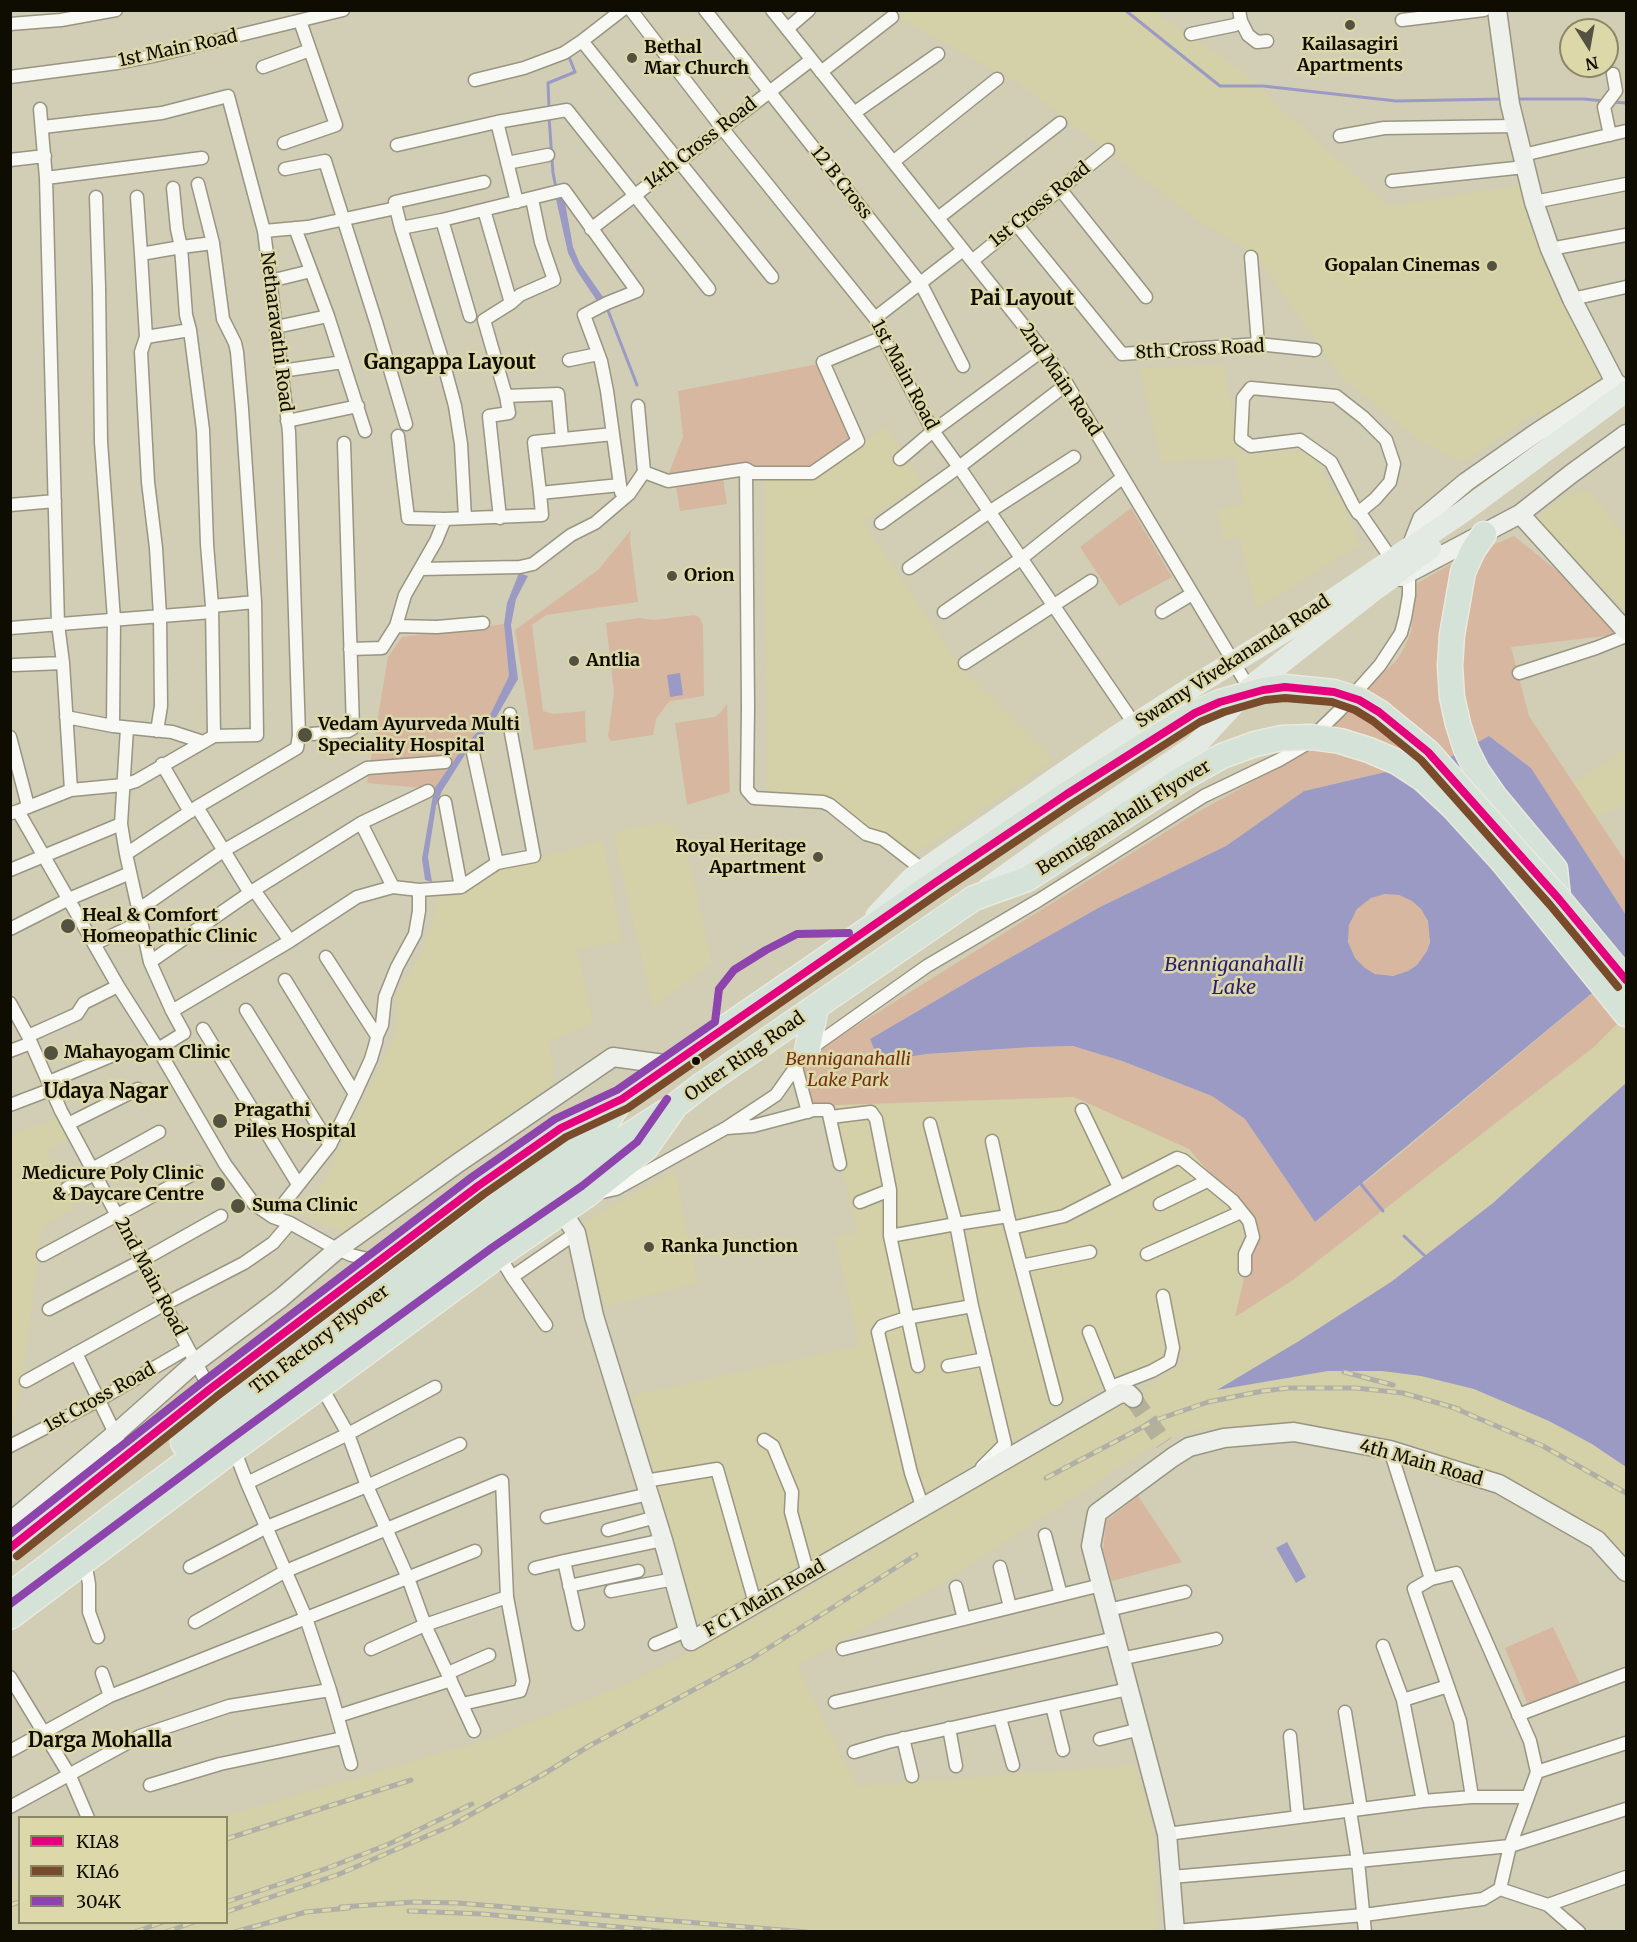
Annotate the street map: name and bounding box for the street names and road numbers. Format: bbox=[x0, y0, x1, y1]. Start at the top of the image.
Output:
street label: 1st Main Road bbox=[116, 26, 240, 72]
street label: 14th Cross Road bbox=[641, 94, 761, 194]
street label: 12 B Cross bbox=[806, 142, 876, 224]
street label: 1st Cross Road bbox=[985, 158, 1095, 252]
street label: Netharavathi Road bbox=[255, 251, 297, 413]
street label: 1st Main Road bbox=[866, 316, 942, 434]
street label: 2nd Main Road bbox=[1014, 320, 1106, 440]
street label: 8th Cross Road bbox=[1135, 336, 1265, 364]
street label: Swamy Vivekananda Road bbox=[1132, 591, 1334, 733]
street label: Benniganahalli Flyover bbox=[1033, 756, 1215, 880]
street label: Outer Ring Road bbox=[681, 1008, 809, 1106]
street label: 2nd Main Road bbox=[110, 1214, 190, 1340]
street label: Tin Factory Flyover bbox=[246, 1281, 394, 1399]
street label: 1st Cross Road bbox=[41, 1359, 159, 1437]
street label: 4th Main Road bbox=[1357, 1435, 1485, 1491]
street label: F C I Main Road bbox=[701, 1556, 829, 1642]

